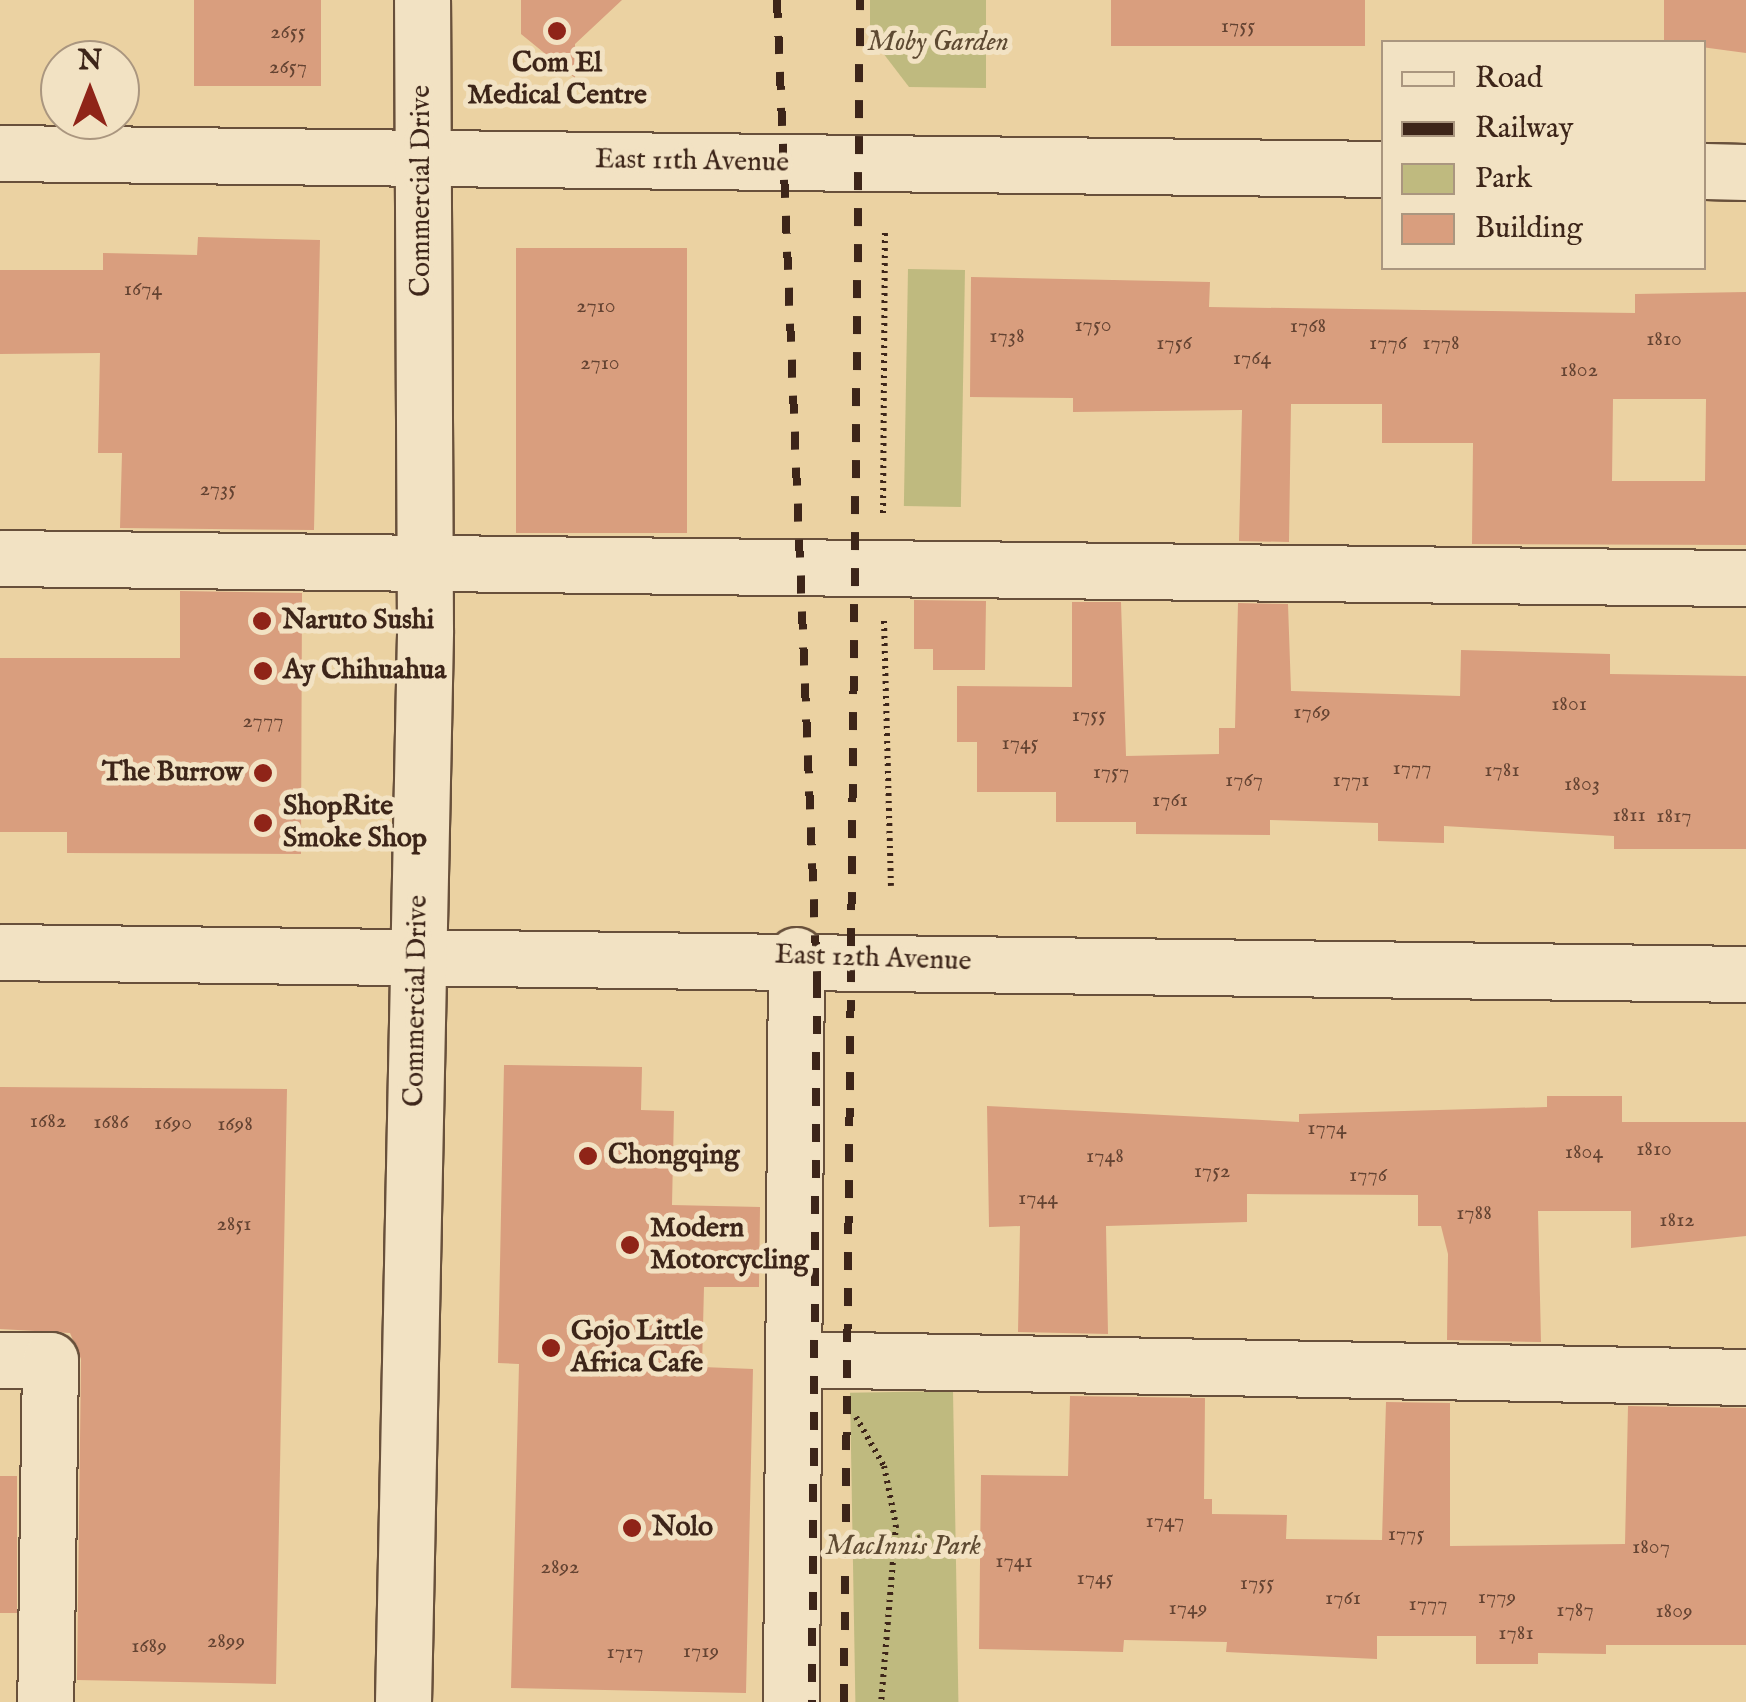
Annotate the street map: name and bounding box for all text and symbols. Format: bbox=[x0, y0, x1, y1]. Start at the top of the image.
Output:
house number: 1755 bbox=[1221, 14, 1255, 40]
house number: 2655 bbox=[270, 20, 306, 46]
marker: Com El Medical Centre bbox=[546, 20, 568, 42]
park label: Moby Garden bbox=[867, 26, 1009, 60]
north arrow bbox=[40, 40, 140, 140]
legend bbox=[1381, 40, 1706, 270]
text: N bbox=[78, 44, 102, 79]
place label: Com El Medical Centre bbox=[467, 47, 647, 113]
house number: 2657 bbox=[269, 55, 307, 81]
text: Road bbox=[1475, 60, 1543, 98]
street label: Commercial Drive bbox=[405, 85, 439, 297]
text: Railway bbox=[1475, 110, 1573, 148]
street label: East 11th Avenue bbox=[595, 144, 789, 180]
text: Park bbox=[1475, 160, 1532, 198]
text: Building bbox=[1475, 210, 1583, 248]
house number: 1674 bbox=[124, 277, 162, 303]
house number: 2710 bbox=[576, 294, 616, 320]
house number: 1750 bbox=[1074, 313, 1112, 339]
house number: 1768 bbox=[1290, 314, 1326, 340]
house number: 1738 bbox=[989, 324, 1025, 350]
house number: 1810 bbox=[1646, 327, 1682, 353]
house number: 1756 bbox=[1156, 331, 1192, 357]
house number: 1776 bbox=[1369, 331, 1407, 357]
house number: 1778 bbox=[1422, 331, 1460, 357]
house number: 1764 bbox=[1233, 346, 1271, 372]
house number: 2710 bbox=[580, 351, 620, 377]
house number: 1802 bbox=[1560, 358, 1598, 384]
house number: 2735 bbox=[200, 477, 236, 503]
place label: Naruto Sushi bbox=[282, 604, 434, 638]
marker: Naruto Sushi bbox=[251, 610, 273, 632]
place label: Ay Chihuahua bbox=[283, 654, 446, 688]
marker: Ay Chihuahua bbox=[252, 660, 274, 682]
house number: 1801 bbox=[1551, 692, 1587, 718]
house number: 1769 bbox=[1293, 700, 1331, 726]
house number: 1755 bbox=[1072, 703, 1106, 729]
house number: 2777 bbox=[243, 709, 283, 735]
house number: 1745 bbox=[1001, 731, 1039, 757]
place label: The Burrow bbox=[102, 756, 243, 790]
house number: 1777 bbox=[1392, 756, 1432, 782]
house number: 1781 bbox=[1484, 758, 1520, 784]
house number: 1757 bbox=[1093, 760, 1129, 786]
marker: The Burrow bbox=[252, 762, 274, 784]
house number: 1767 bbox=[1225, 768, 1263, 794]
house number: 1771 bbox=[1333, 768, 1369, 794]
house number: 1803 bbox=[1564, 772, 1600, 798]
house number: 1761 bbox=[1152, 788, 1188, 814]
place label: ShopRite Smoke Shop bbox=[283, 790, 427, 856]
house number: 1811 bbox=[1612, 803, 1646, 829]
house number: 1817 bbox=[1656, 804, 1692, 830]
marker: ShopRite Smoke Shop bbox=[252, 812, 274, 834]
street label: Commercial Drive bbox=[398, 895, 436, 1107]
street label: East 12th Avenue bbox=[774, 939, 972, 979]
house number: 1682 bbox=[30, 1109, 66, 1135]
house number: 1686 bbox=[93, 1110, 129, 1136]
house number: 1690 bbox=[154, 1111, 192, 1137]
house number: 1698 bbox=[217, 1112, 253, 1138]
house number: 1774 bbox=[1307, 1116, 1347, 1142]
house number: 1810 bbox=[1636, 1137, 1672, 1163]
place label: Chongqing bbox=[608, 1139, 739, 1173]
house number: 1804 bbox=[1565, 1140, 1603, 1166]
house number: 1748 bbox=[1086, 1144, 1124, 1170]
marker: Chongqing bbox=[577, 1145, 599, 1167]
house number: 1752 bbox=[1194, 1159, 1230, 1185]
house number: 1776 bbox=[1349, 1163, 1387, 1189]
house number: 1744 bbox=[1018, 1186, 1058, 1212]
house number: 1788 bbox=[1456, 1201, 1492, 1227]
house number: 1812 bbox=[1659, 1208, 1695, 1234]
house number: 2851 bbox=[216, 1212, 252, 1238]
place label: Modern Motorcycling bbox=[650, 1212, 809, 1278]
marker: Modern Motorcycling bbox=[619, 1234, 641, 1256]
place label: Gojo Little Africa Cafe bbox=[571, 1315, 703, 1381]
marker: Gojo Little Africa Cafe bbox=[540, 1337, 562, 1359]
house number: 1747 bbox=[1146, 1509, 1184, 1535]
place label: Nolo bbox=[652, 1511, 713, 1545]
marker: Nolo bbox=[621, 1517, 643, 1539]
house number: 1775 bbox=[1388, 1522, 1424, 1548]
park label: MacInnis Park bbox=[825, 1530, 981, 1564]
house number: 1807 bbox=[1632, 1535, 1670, 1561]
house number: 1741 bbox=[995, 1549, 1033, 1575]
house number: 2892 bbox=[541, 1555, 579, 1581]
house number: 1745 bbox=[1076, 1566, 1114, 1592]
house number: 1755 bbox=[1240, 1571, 1274, 1597]
house number: 1779 bbox=[1478, 1585, 1516, 1611]
house number: 1761 bbox=[1325, 1586, 1361, 1612]
house number: 1777 bbox=[1408, 1592, 1448, 1618]
house number: 1749 bbox=[1169, 1596, 1207, 1622]
house number: 1787 bbox=[1556, 1598, 1594, 1624]
house number: 1809 bbox=[1655, 1599, 1693, 1625]
house number: 1781 bbox=[1498, 1621, 1534, 1647]
house number: 2899 bbox=[207, 1629, 245, 1655]
house number: 1689 bbox=[131, 1634, 167, 1660]
house number: 1719 bbox=[683, 1639, 719, 1665]
house number: 1717 bbox=[607, 1640, 643, 1666]

